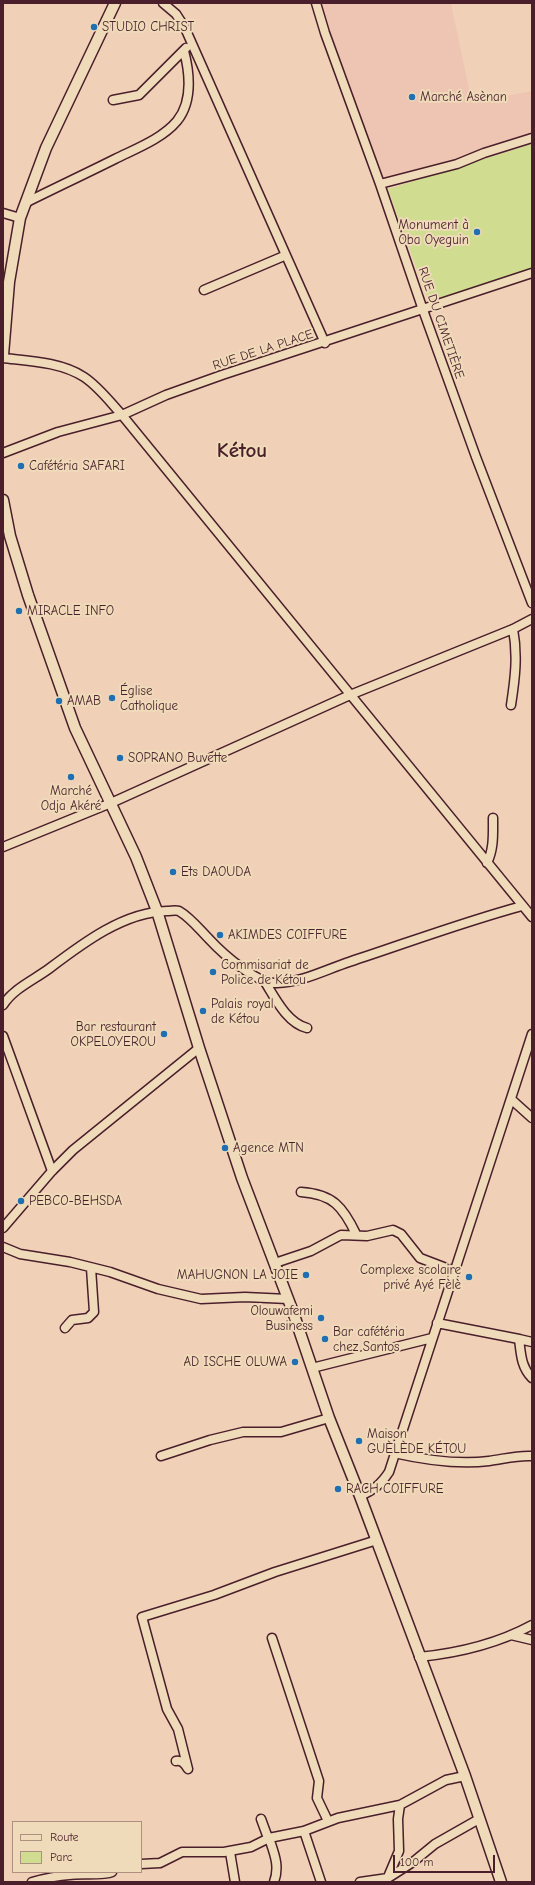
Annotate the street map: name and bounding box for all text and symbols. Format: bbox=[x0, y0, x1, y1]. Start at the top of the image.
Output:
place label: STUDIO CHRIST bbox=[102, 19, 194, 35]
marker: STUDIO CHRIST bbox=[89, 22, 99, 32]
place label: Marché Asènan bbox=[420, 89, 507, 105]
marker: Marché Asènan bbox=[407, 92, 417, 102]
place label: Monument à Oba Oyeguin bbox=[398, 217, 469, 248]
marker: Monument à Oba Oyeguin bbox=[472, 227, 482, 237]
street label: RUE DU CIMETIÈRE bbox=[414, 265, 468, 381]
street label: RUE DE LA PLACE bbox=[211, 326, 315, 374]
district label: Kétou bbox=[217, 438, 267, 464]
place label: Cafétéria SAFARI bbox=[29, 458, 125, 474]
marker: Cafétéria SAFARI bbox=[16, 461, 26, 471]
place label: MIRACLE INFO bbox=[27, 603, 114, 619]
marker: MIRACLE INFO bbox=[14, 606, 24, 616]
place label: Église Catholique bbox=[120, 683, 178, 714]
place label: AMAB bbox=[67, 693, 101, 709]
marker: Église Catholique bbox=[107, 693, 117, 703]
marker: AMAB bbox=[54, 696, 64, 706]
place label: SOPRANO Buvette bbox=[128, 750, 227, 766]
marker: SOPRANO Buvette bbox=[115, 753, 125, 763]
marker: Marché Odja Akéré bbox=[66, 772, 76, 782]
place label: Marché Odja Akéré bbox=[41, 783, 101, 814]
place label: Ets DAOUDA bbox=[181, 864, 251, 880]
marker: Ets DAOUDA bbox=[168, 867, 178, 877]
place label: AKIMDES COIFFURE bbox=[228, 927, 347, 943]
marker: AKIMDES COIFFURE bbox=[215, 930, 225, 940]
place label: Commisariat de Police de Kétou bbox=[221, 957, 309, 988]
marker: Commisariat de Police de Kétou bbox=[208, 967, 218, 977]
place label: Palais royal de Kétou bbox=[211, 996, 274, 1027]
marker: Palais royal de Kétou bbox=[198, 1006, 208, 1016]
place label: Bar restaurant OKPELOYEROU bbox=[71, 1019, 156, 1050]
marker: Bar restaurant OKPELOYEROU bbox=[159, 1029, 169, 1039]
place label: Agence MTN bbox=[233, 1140, 304, 1156]
marker: Agence MTN bbox=[220, 1143, 230, 1153]
place label: PEBCO-BEHSDA bbox=[29, 1193, 122, 1209]
marker: PEBCO-BEHSDA bbox=[16, 1196, 26, 1206]
place label: Complexe scolaire privé Ayé Fèlè bbox=[360, 1262, 461, 1293]
place label: MAHUGNON LA JOIE bbox=[177, 1267, 298, 1283]
marker: MAHUGNON LA JOIE bbox=[301, 1270, 311, 1280]
marker: Complexe scolaire privé Ayé Fèlè bbox=[464, 1272, 474, 1282]
place label: Olouwafemi Business bbox=[250, 1303, 313, 1334]
marker: Olouwafemi Business bbox=[316, 1313, 326, 1323]
place label: Bar cafétéria chez Santos bbox=[333, 1324, 405, 1355]
marker: Bar cafétéria chez Santos bbox=[320, 1334, 330, 1344]
place label: AD ISCHE OLUWA bbox=[184, 1354, 287, 1370]
marker: AD ISCHE OLUWA bbox=[290, 1357, 300, 1367]
place label: Maison GUÈLÈDE KÉTOU bbox=[367, 1426, 466, 1457]
marker: Maison GUÈLÈDE KÉTOU bbox=[354, 1436, 364, 1446]
place label: RACH COIFFURE bbox=[346, 1481, 444, 1497]
marker: RACH COIFFURE bbox=[333, 1484, 343, 1494]
legend bbox=[12, 1821, 142, 1873]
text: Route bbox=[50, 1830, 79, 1844]
scale bar bbox=[395, 1847, 497, 1873]
text: Parc bbox=[50, 1850, 73, 1864]
text: 100 m bbox=[400, 1855, 433, 1869]

